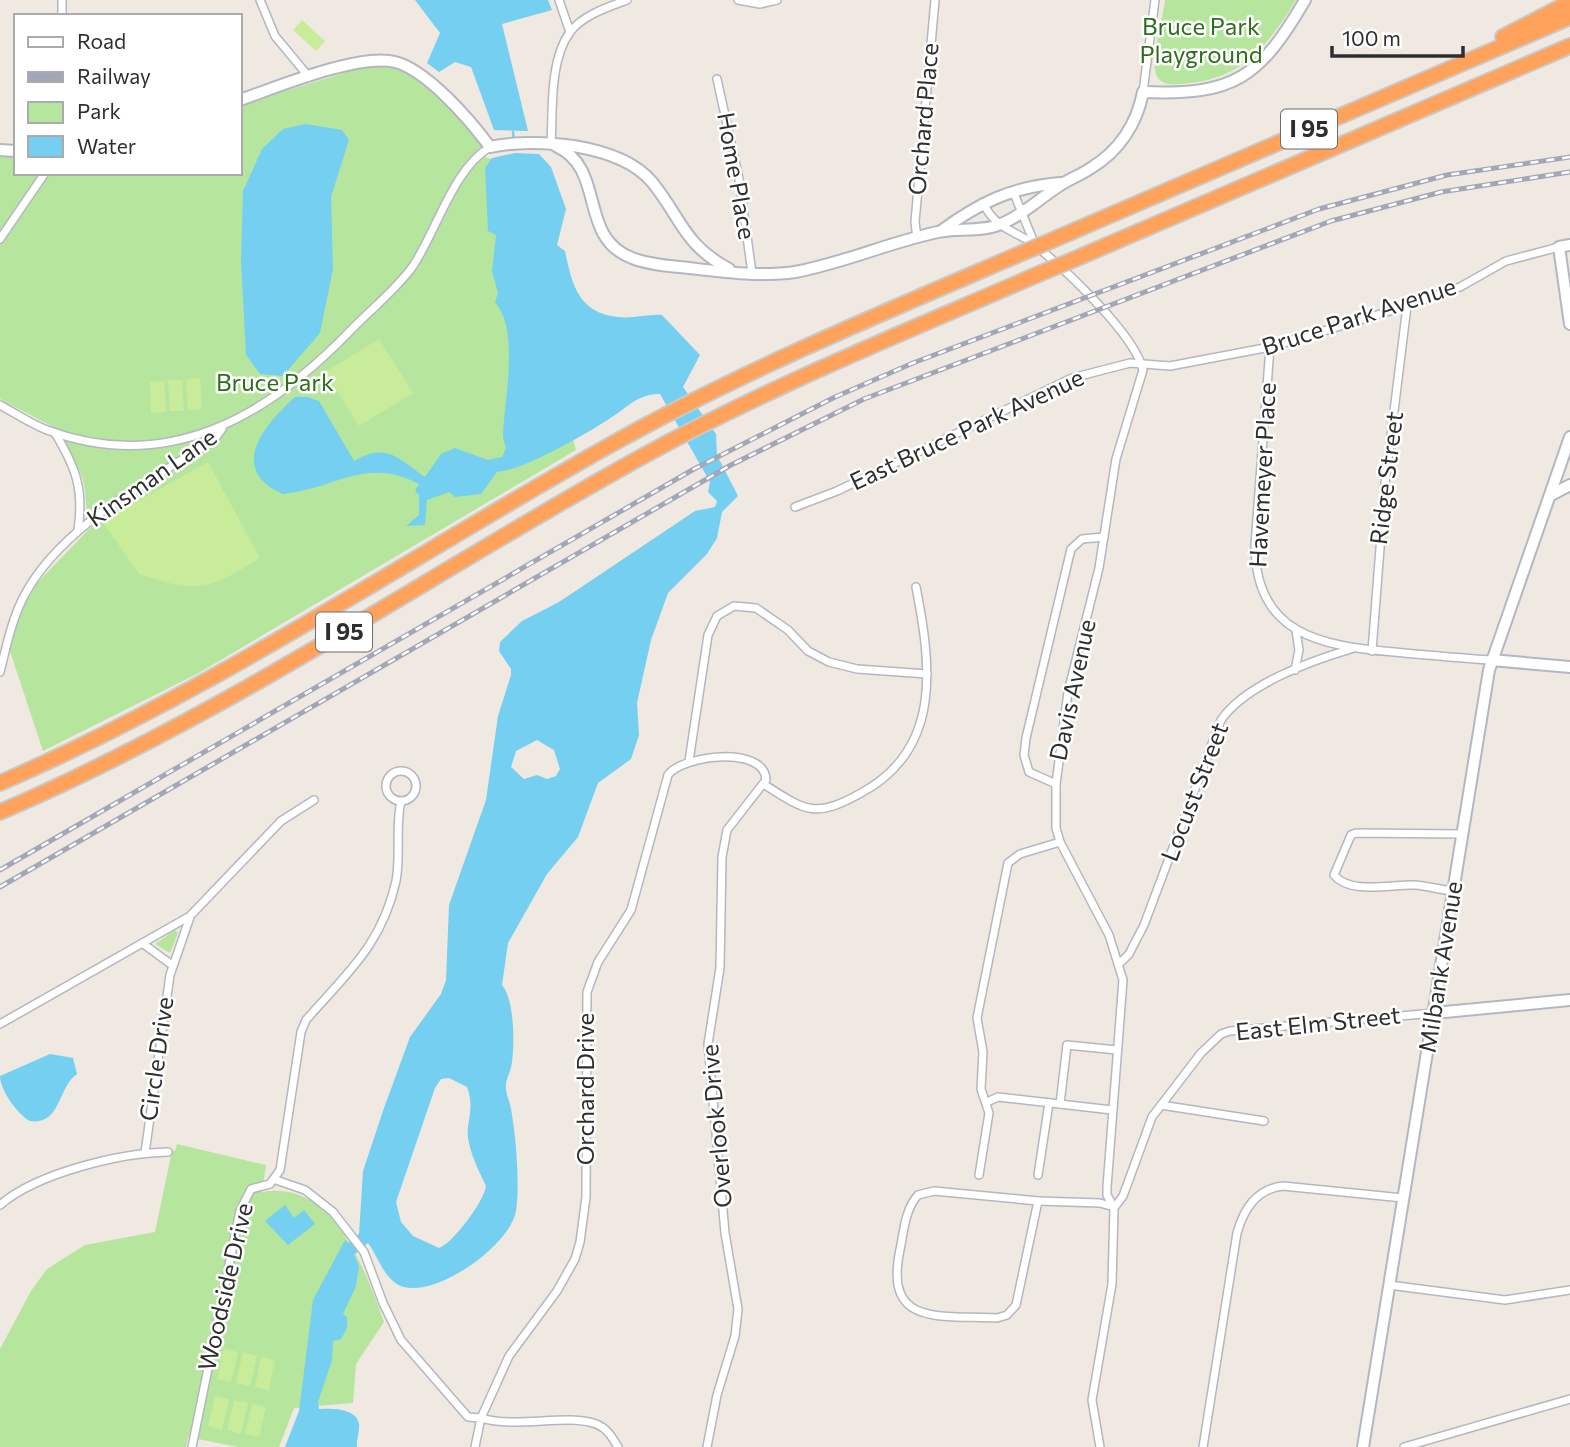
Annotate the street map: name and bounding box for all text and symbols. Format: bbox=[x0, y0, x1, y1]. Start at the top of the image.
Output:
park label: Bruce Park Playground bbox=[1139, 11, 1263, 68]
legend bbox=[14, 14, 242, 175]
scale bar bbox=[1332, 14, 1463, 58]
text: 100 m bbox=[1342, 25, 1401, 50]
text: Road bbox=[77, 28, 126, 53]
street label: Orchard Place bbox=[901, 41, 944, 196]
text: Railway bbox=[77, 63, 151, 88]
text: Park bbox=[77, 98, 121, 123]
street label: Home Place bbox=[712, 110, 763, 242]
road number: I 95 bbox=[1281, 110, 1337, 148]
text: Water bbox=[77, 133, 136, 158]
street label: Bruce Park Avenue bbox=[1258, 271, 1459, 361]
street label: East Bruce Park Avenue bbox=[845, 362, 1088, 496]
park label: Bruce Park bbox=[216, 367, 334, 396]
street label: Havemeyer Place bbox=[1242, 382, 1281, 568]
street label: Ridge Street bbox=[1363, 409, 1408, 546]
street label: Kinsman Lane bbox=[81, 421, 222, 532]
road number: I 95 bbox=[316, 612, 372, 652]
street label: Davis Avenue bbox=[1042, 616, 1101, 763]
street label: Locust Street bbox=[1154, 718, 1233, 865]
street label: Milbank Avenue bbox=[1412, 879, 1467, 1055]
street label: Circle Drive bbox=[132, 995, 179, 1123]
street label: East Elm Street bbox=[1234, 999, 1402, 1046]
street label: Orchard Drive bbox=[570, 1013, 599, 1165]
street label: Overlook Drive bbox=[694, 1043, 737, 1209]
street label: Woodside Drive bbox=[191, 1200, 258, 1373]

